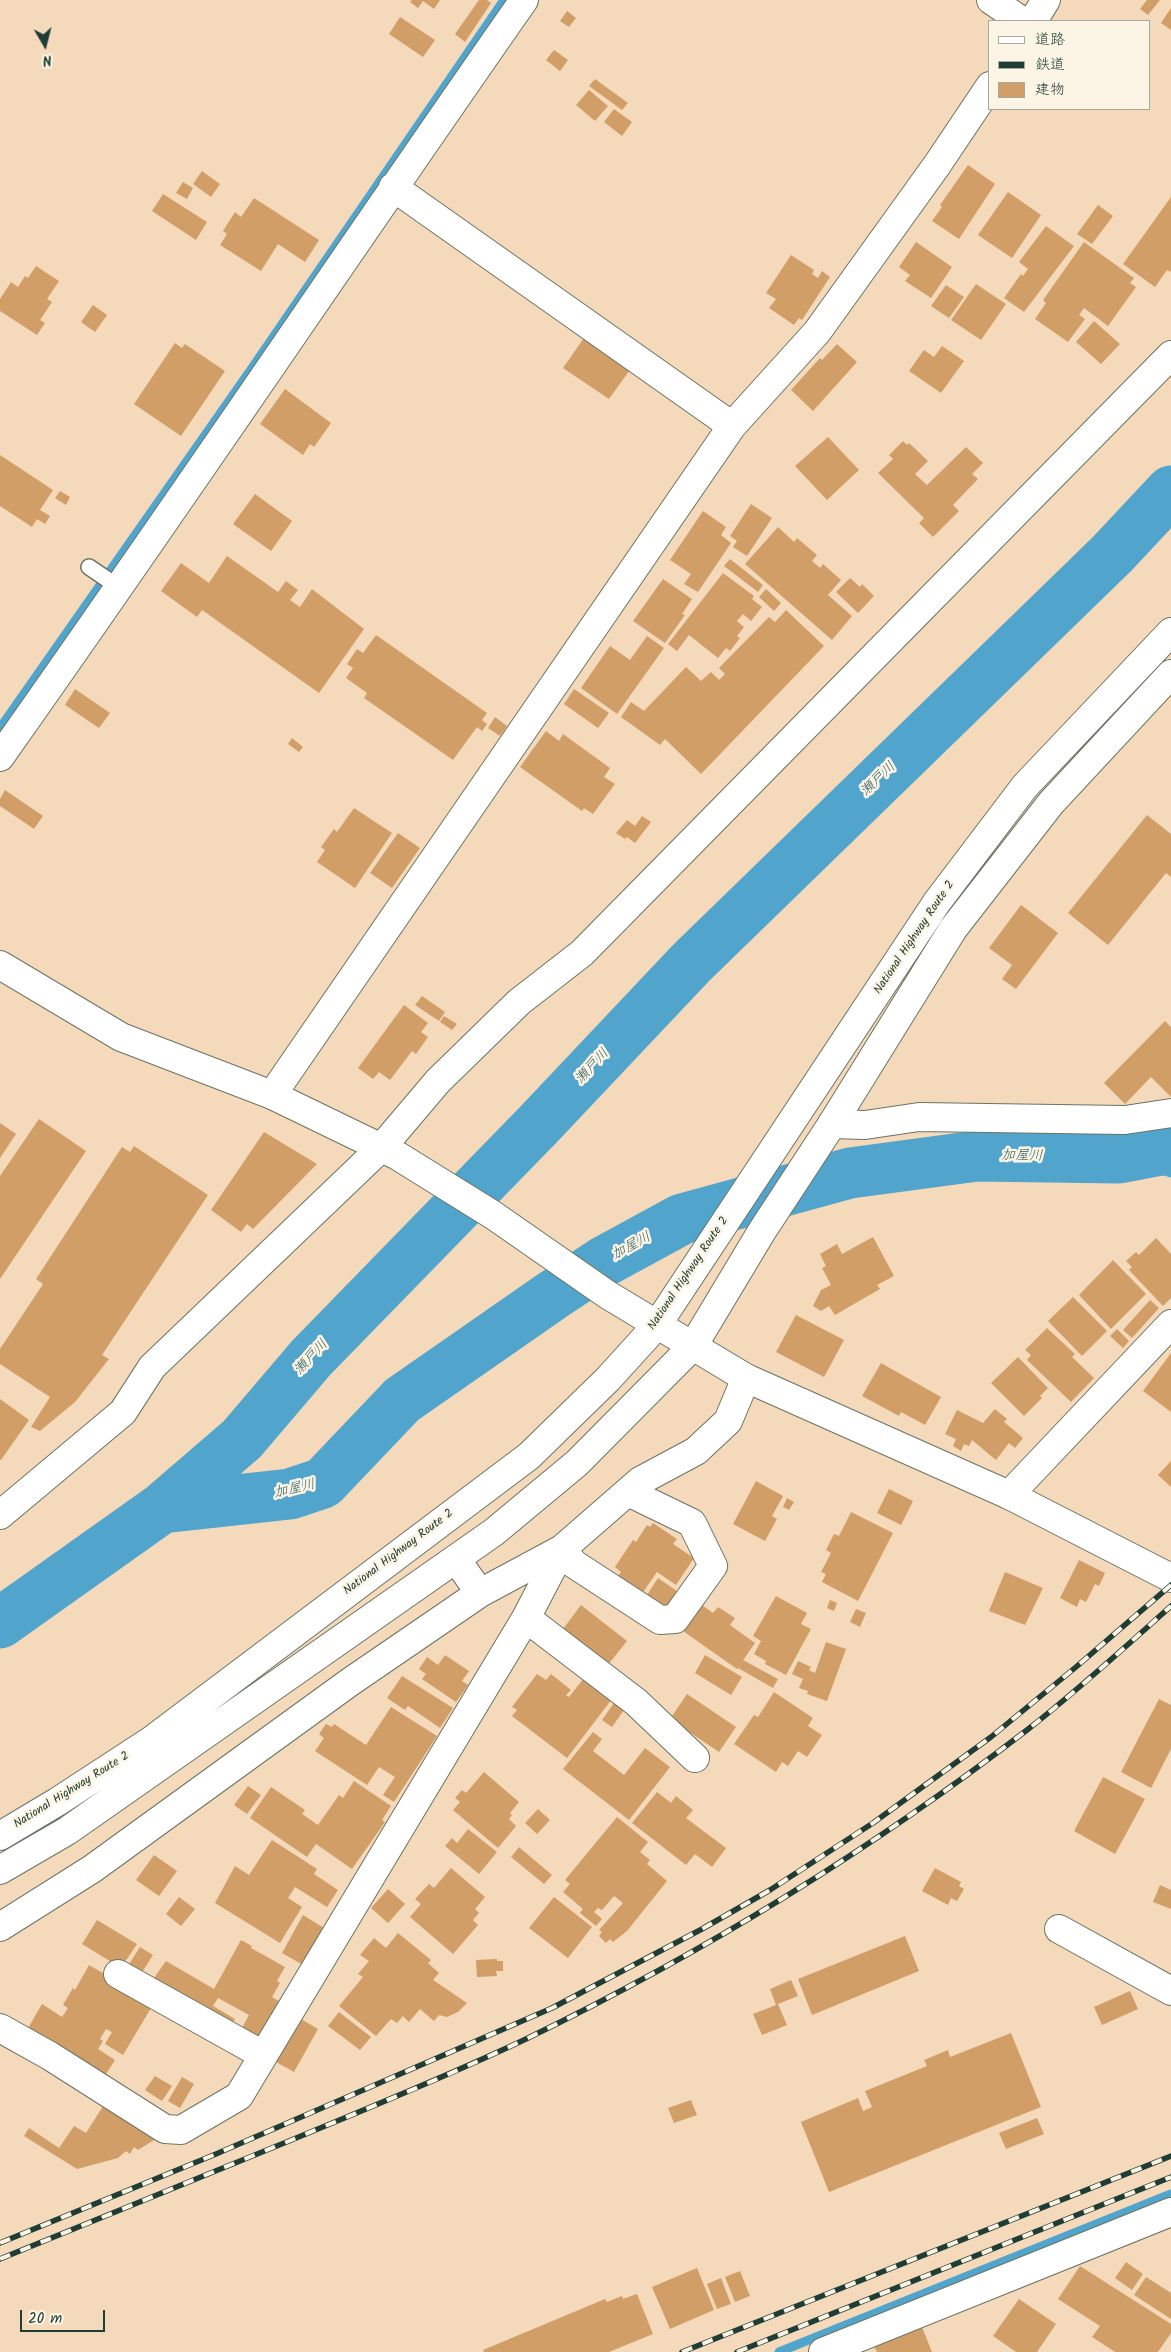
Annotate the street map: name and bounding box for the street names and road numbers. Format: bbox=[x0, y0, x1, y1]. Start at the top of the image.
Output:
street label: National Highway Route 2 bbox=[872, 879, 958, 997]
street label: National Highway Route 2 bbox=[646, 1215, 732, 1333]
street label: National Highway Route 2 bbox=[341, 1507, 457, 1599]
street label: National Highway Route 2 bbox=[12, 1749, 132, 1833]

